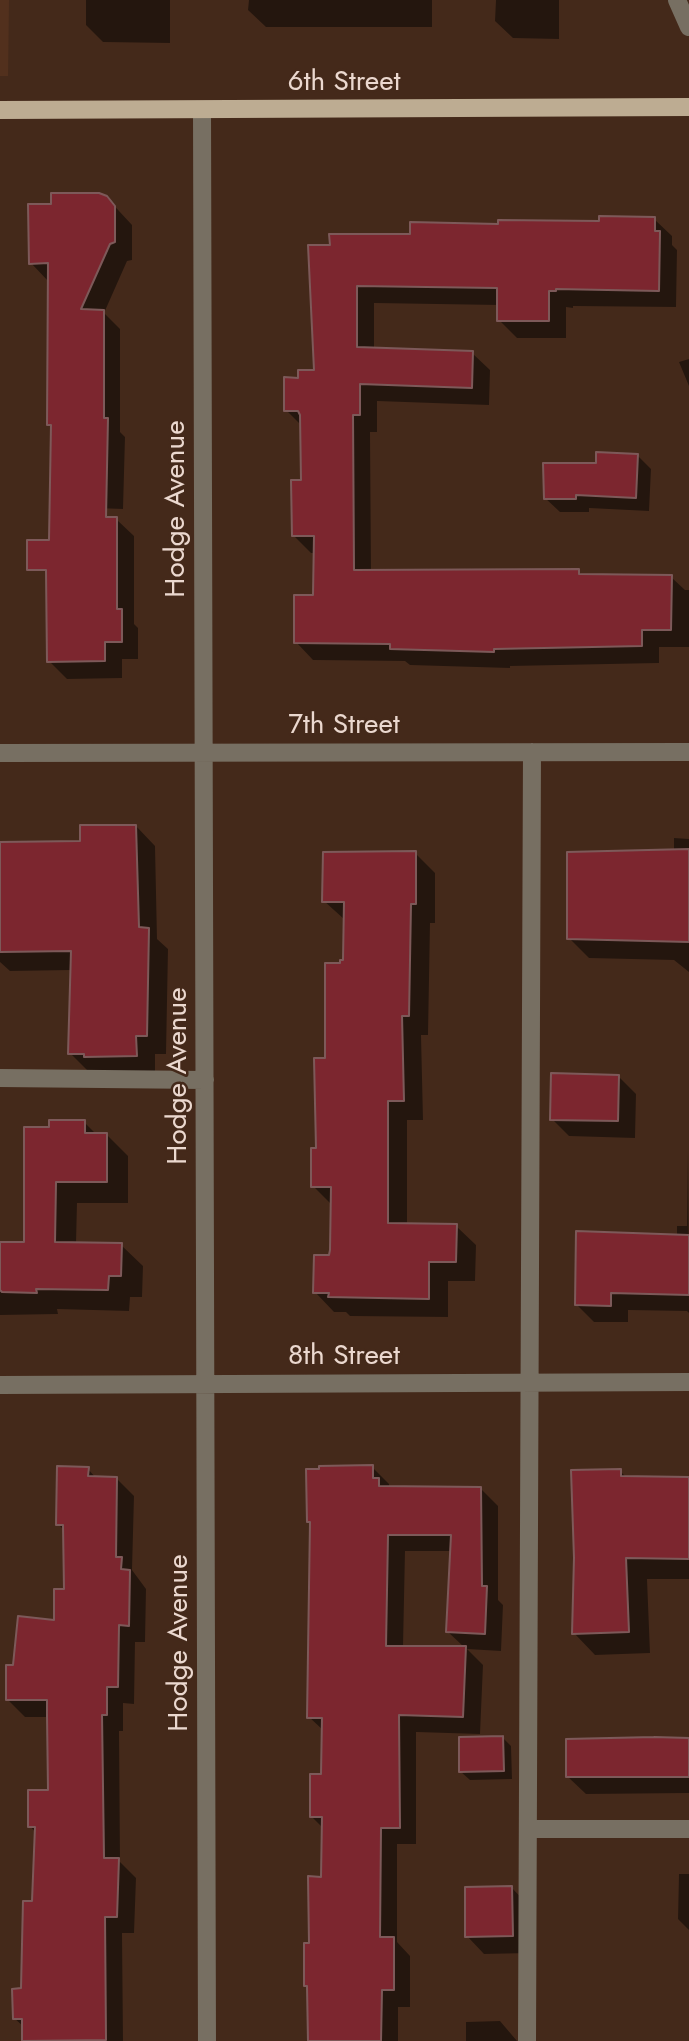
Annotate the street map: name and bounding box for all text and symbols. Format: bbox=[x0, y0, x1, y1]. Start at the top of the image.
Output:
street label: 6th Street bbox=[288, 66, 400, 100]
street label: Hodge Avenue bbox=[160, 420, 194, 598]
street label: 7th Street bbox=[288, 709, 400, 743]
street label: Hodge Avenue bbox=[162, 987, 196, 1165]
street label: 8th Street bbox=[288, 1340, 400, 1374]
street label: Hodge Avenue bbox=[163, 1554, 197, 1732]

